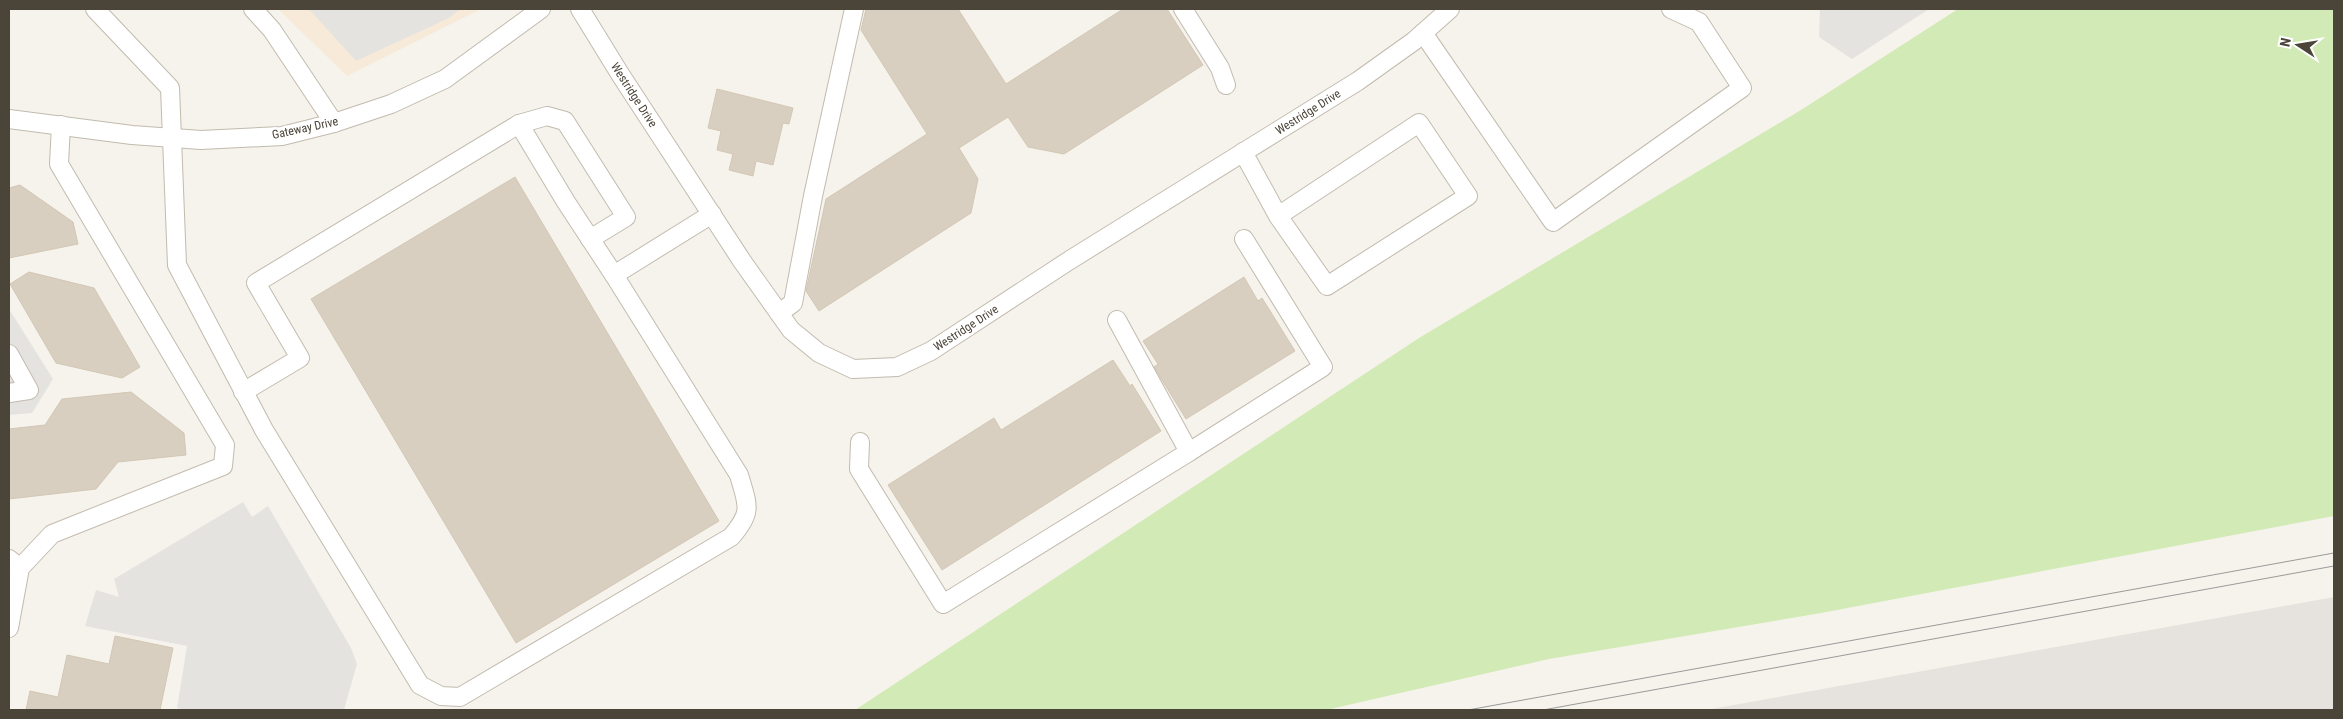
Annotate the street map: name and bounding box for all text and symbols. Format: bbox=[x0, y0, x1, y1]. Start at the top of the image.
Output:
north arrow bbox=[2273, 20, 2323, 70]
text: N bbox=[2277, 36, 2294, 48]
street label: Westridge Drive bbox=[608, 60, 660, 130]
street label: Westridge Drive bbox=[1273, 86, 1343, 138]
street label: Gateway Drive bbox=[271, 114, 340, 142]
street label: Westridge Drive bbox=[931, 302, 1001, 354]

